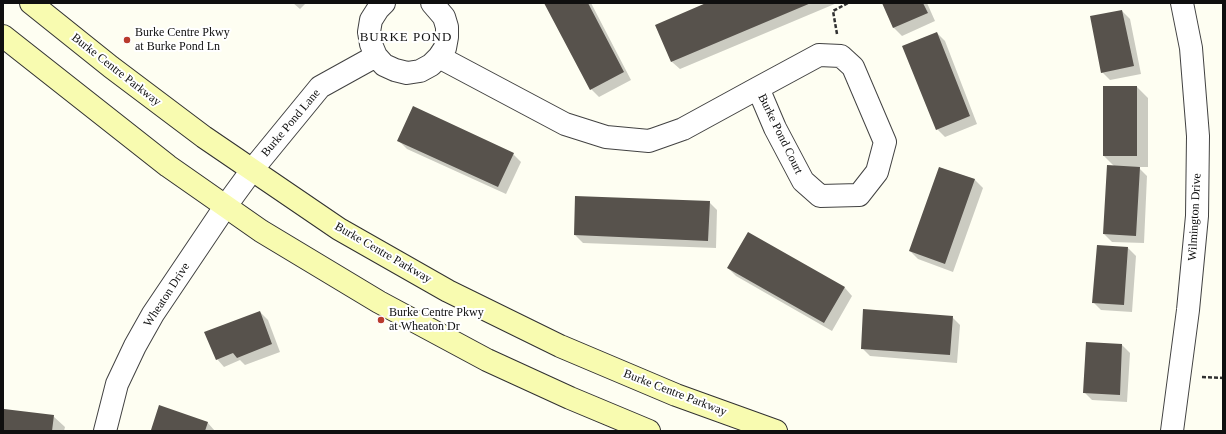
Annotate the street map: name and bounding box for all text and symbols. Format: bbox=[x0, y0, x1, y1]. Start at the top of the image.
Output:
place label: Burke Centre Pkwy at Burke Pond Ln bbox=[135, 26, 230, 54]
district label: BURKE POND bbox=[360, 30, 452, 46]
street label: Burke Centre Parkway bbox=[69, 31, 163, 109]
marker: Burke Centre Pkwy at Burke Pond Ln bbox=[122, 35, 132, 45]
street label: Burke Pond Lane bbox=[258, 86, 324, 160]
street label: Burke Pond Court bbox=[754, 92, 806, 176]
street label: Wilmington Drive bbox=[1186, 173, 1204, 261]
street label: Burke Centre Parkway bbox=[332, 219, 434, 287]
street label: Wheaton Drive bbox=[141, 260, 193, 330]
place label: Burke Centre Pkwy at Wheaton Dr bbox=[389, 306, 484, 334]
marker: Burke Centre Pkwy at Wheaton Dr bbox=[376, 315, 386, 325]
street label: Burke Centre Parkway bbox=[621, 367, 729, 419]

